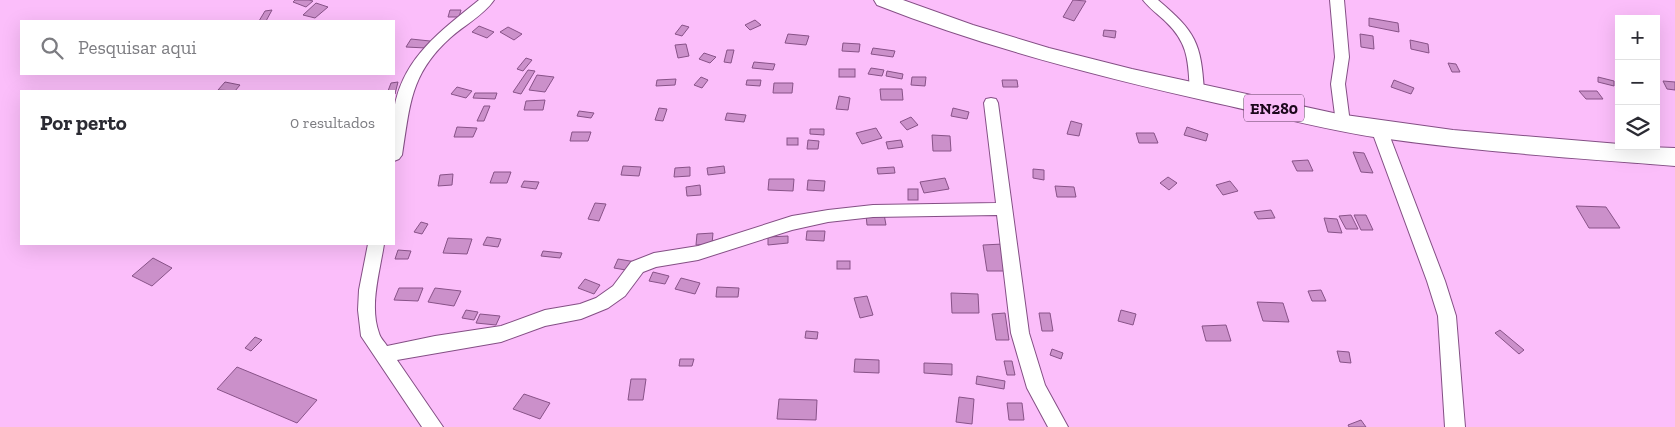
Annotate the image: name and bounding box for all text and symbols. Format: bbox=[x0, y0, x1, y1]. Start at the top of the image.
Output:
map controls bbox=[1615, 15, 1660, 150]
button: + bbox=[1615, 15, 1660, 60]
search box bbox=[20, 20, 395, 75]
icon: search bbox=[38, 34, 66, 62]
text: Pesquisar aqui bbox=[78, 36, 197, 59]
button: − bbox=[1615, 60, 1660, 105]
road number: EN280 bbox=[1244, 95, 1304, 122]
button: layers bbox=[1615, 105, 1660, 150]
text: Por perto bbox=[40, 110, 127, 135]
text: 0 resultados bbox=[290, 113, 375, 132]

